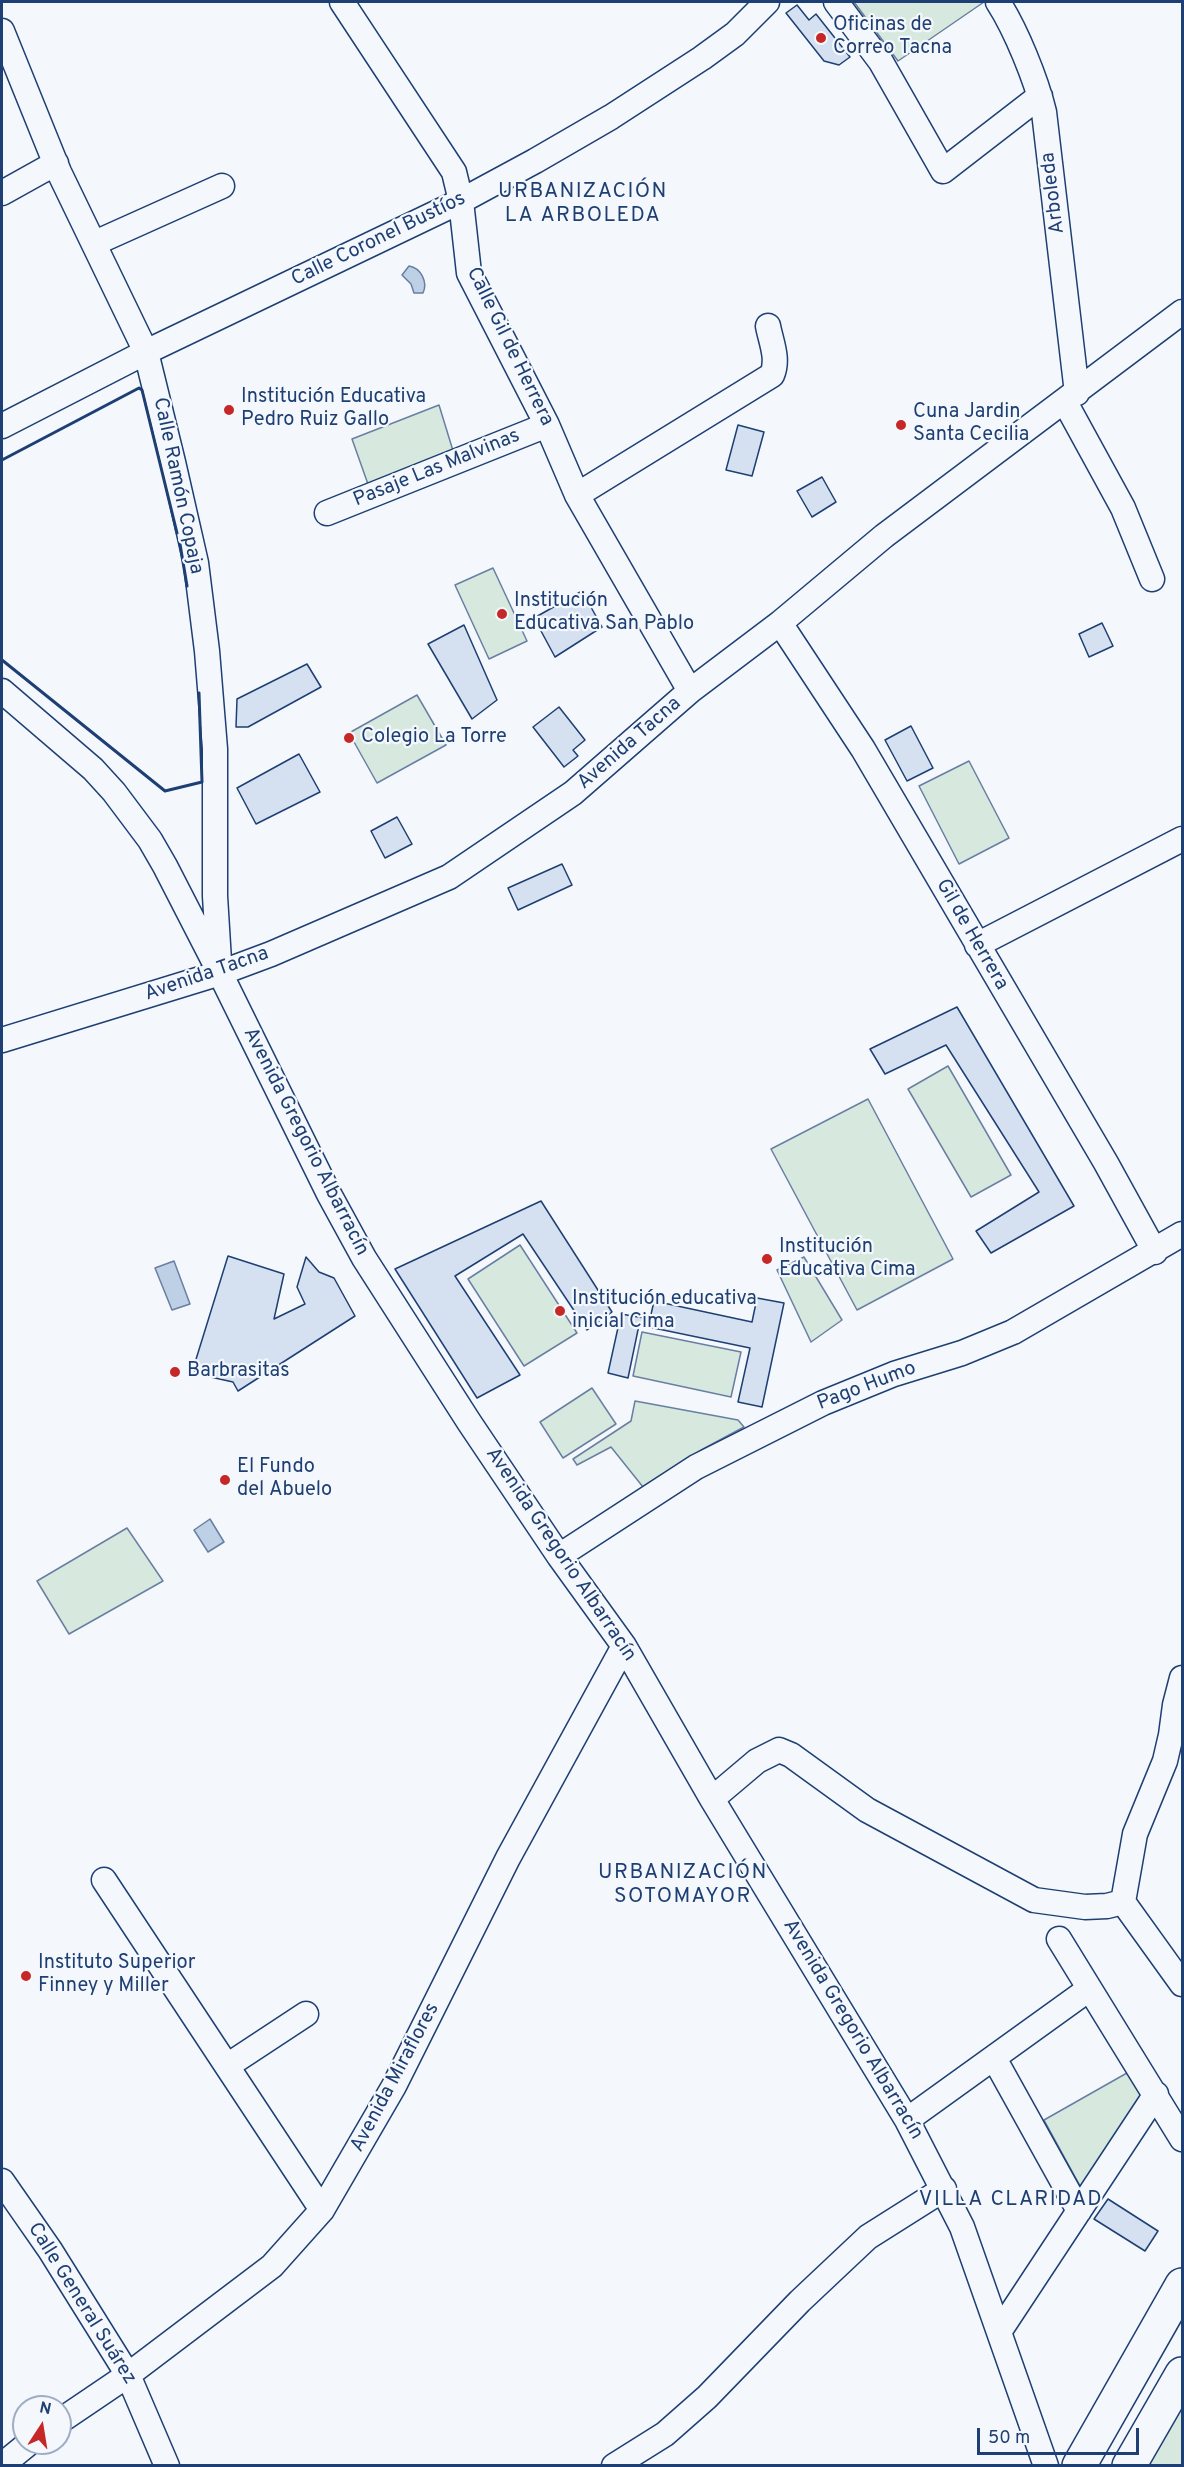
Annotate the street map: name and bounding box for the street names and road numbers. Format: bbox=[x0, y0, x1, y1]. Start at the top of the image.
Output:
street label: Arboleda bbox=[1037, 151, 1071, 235]
street label: Calle Coronel Bustíos bbox=[288, 187, 470, 293]
street label: Calle Gil de Herrera bbox=[460, 264, 558, 430]
street label: Calle Ramón Copaja bbox=[147, 395, 207, 577]
street label: Pasaje Las Malvinas bbox=[350, 425, 524, 513]
street label: Avenida Tacna bbox=[573, 692, 687, 796]
street label: Gil de Herrera bbox=[930, 875, 1012, 995]
street label: Avenida Tacna bbox=[142, 943, 272, 1007]
street label: Avenida Gregorio Albarracín bbox=[237, 1024, 373, 1260]
street label: Pago Humo bbox=[814, 1357, 920, 1417]
street label: Avenida Gregorio Albarracín bbox=[479, 1443, 641, 1667]
street label: Avenida Gregorio Albarracín bbox=[777, 1915, 927, 2145]
street label: Avenida Miraflores bbox=[347, 1999, 445, 2157]
street label: Calle General Suárez bbox=[21, 2219, 141, 2389]

